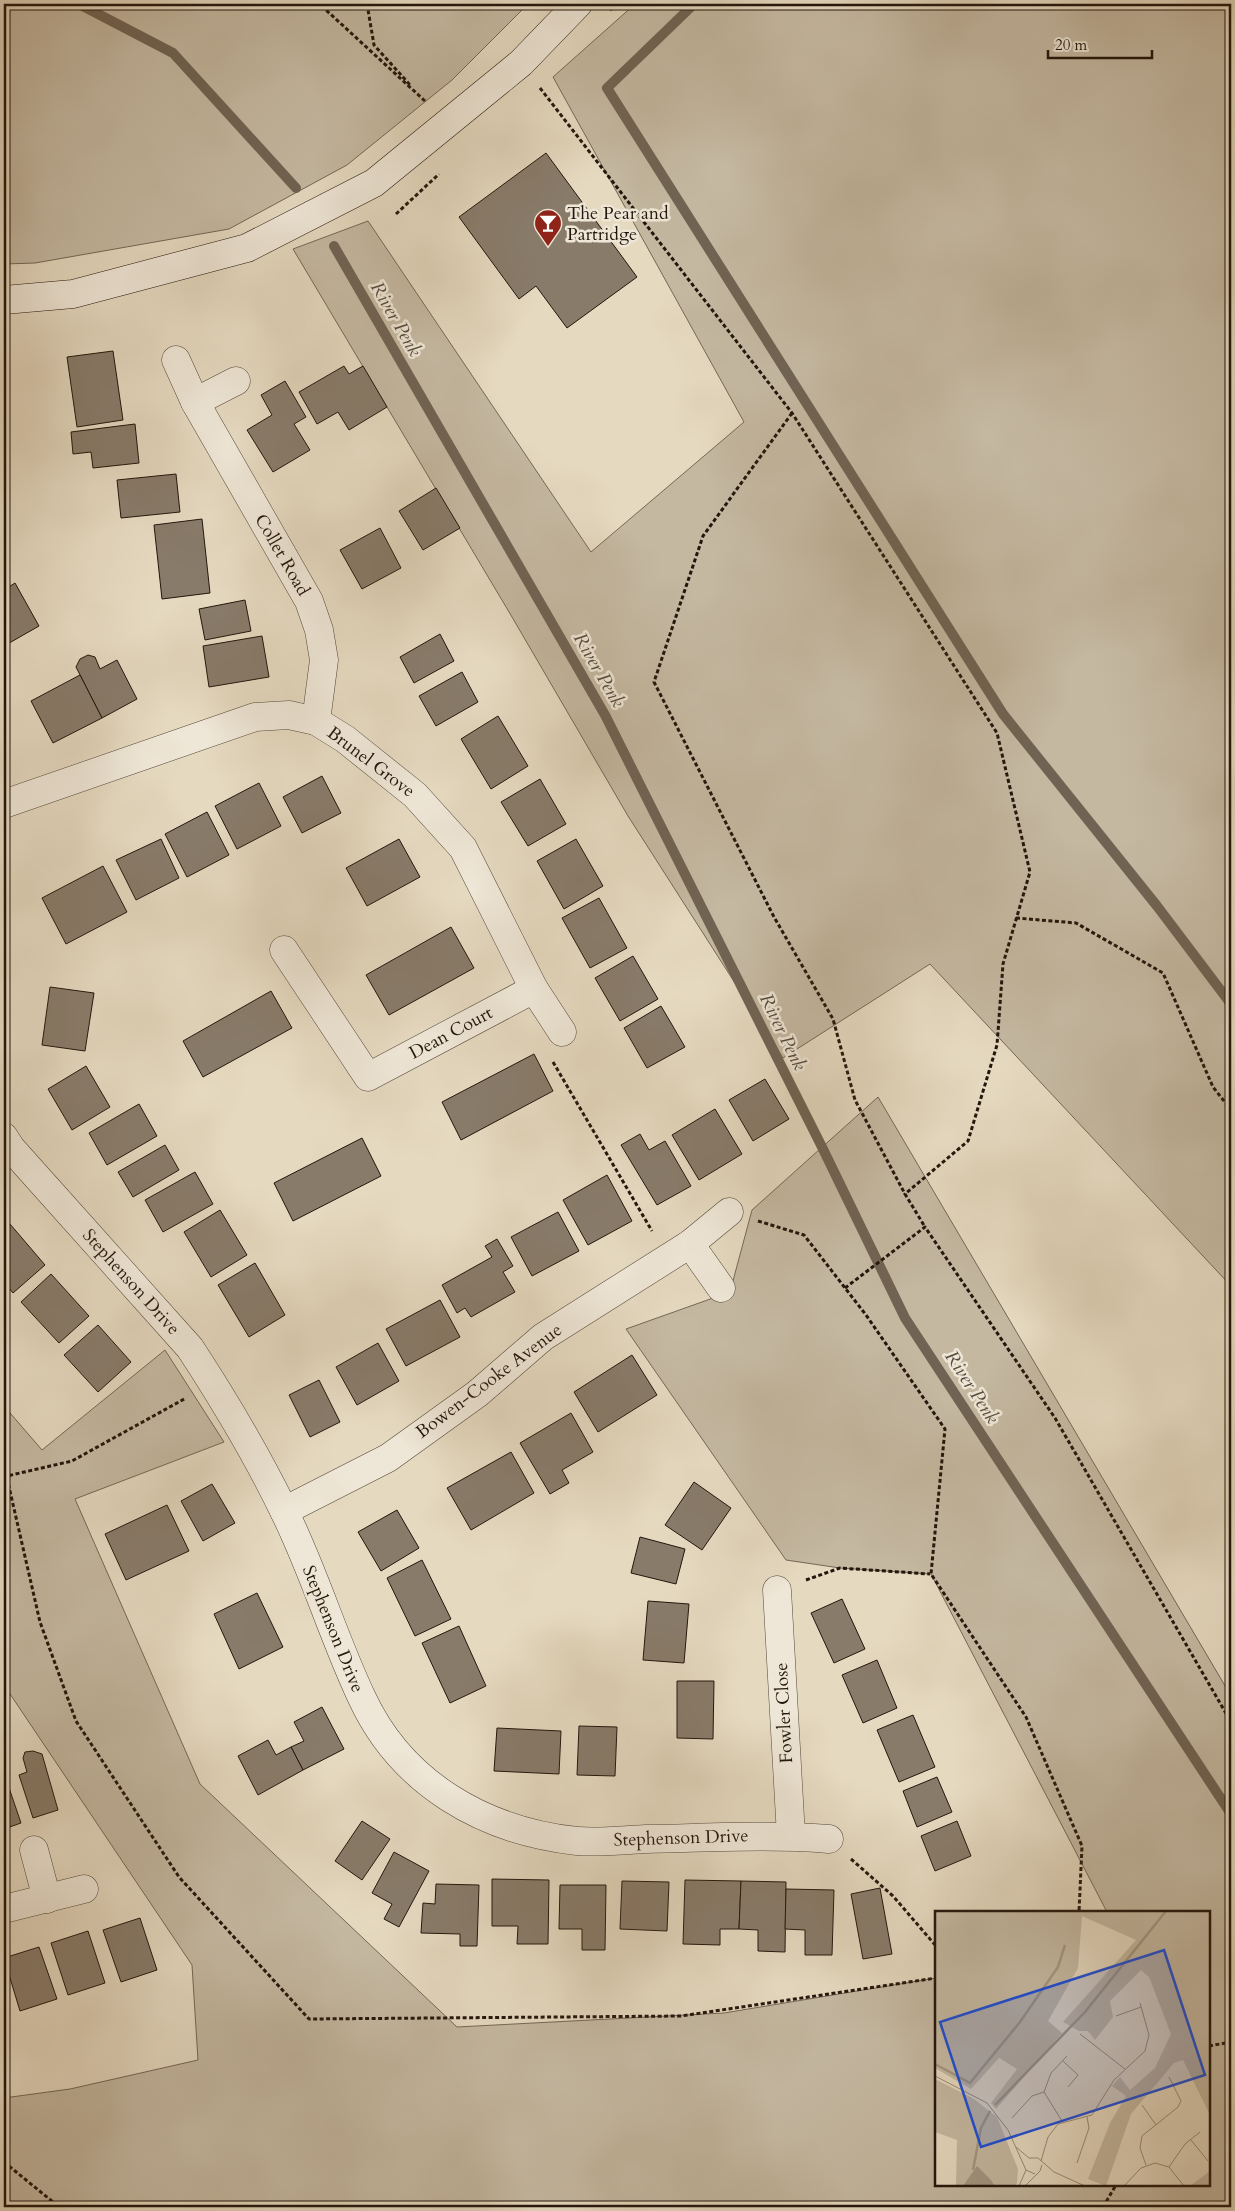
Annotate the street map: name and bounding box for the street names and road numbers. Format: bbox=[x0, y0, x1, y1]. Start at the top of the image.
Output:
street label: Collet Road bbox=[248, 509, 316, 601]
street label: Brunel Grove bbox=[322, 721, 420, 803]
street label: Dean Court bbox=[405, 1000, 497, 1065]
street label: Stephenson Drive bbox=[77, 1223, 185, 1341]
street label: Bowen-Cooke Avenue bbox=[411, 1318, 567, 1444]
street label: Stephenson Drive bbox=[296, 1562, 370, 1696]
street label: Fowler Close bbox=[769, 1662, 799, 1764]
street label: Stephenson Drive bbox=[613, 1823, 749, 1853]

